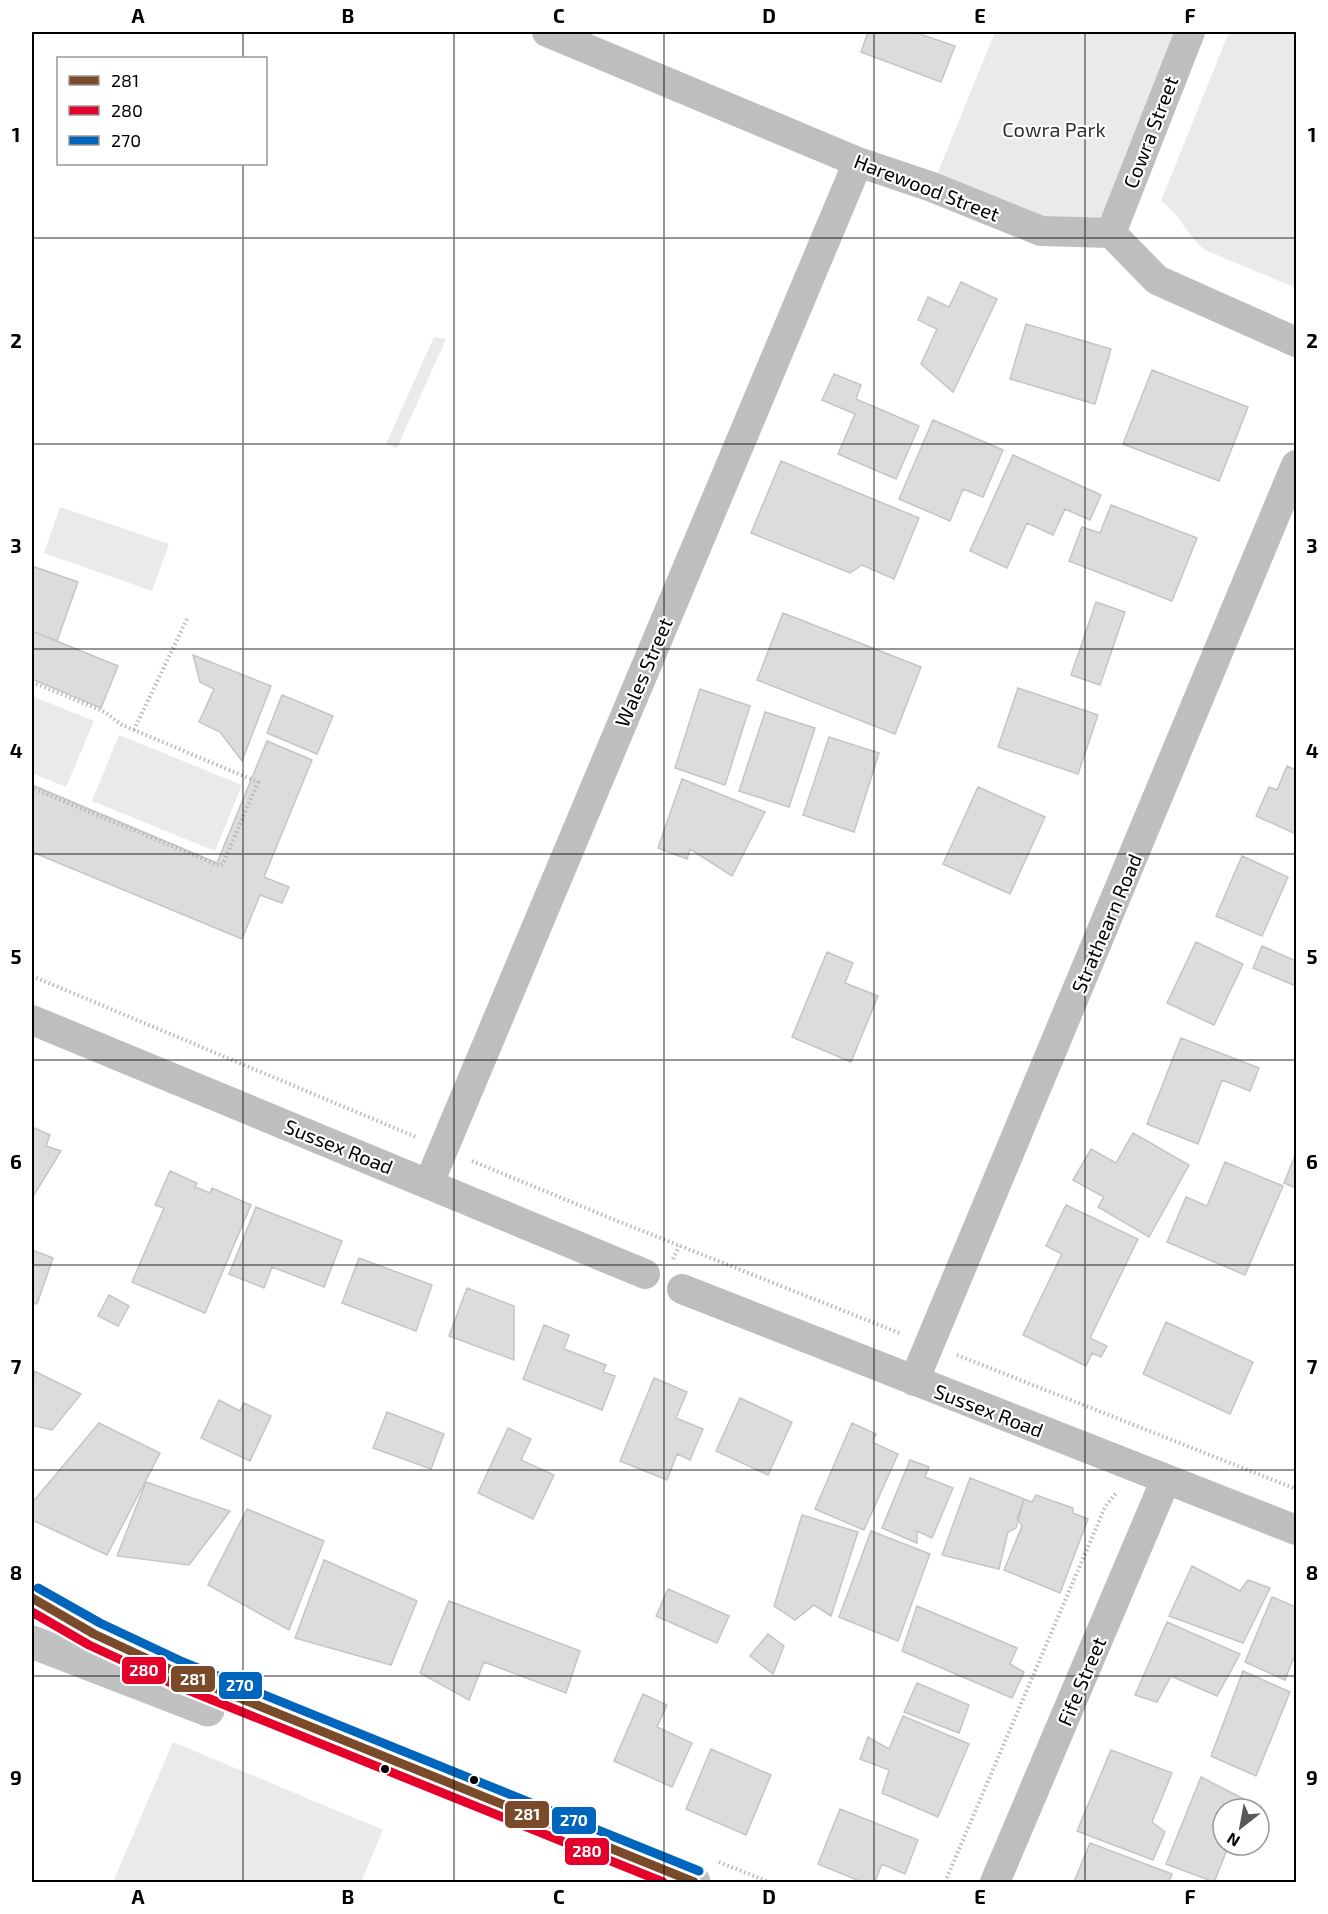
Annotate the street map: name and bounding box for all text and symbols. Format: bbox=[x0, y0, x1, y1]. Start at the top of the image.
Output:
text: A bbox=[131, 3, 145, 27]
text: B bbox=[342, 3, 354, 27]
text: C bbox=[553, 3, 565, 27]
text: D bbox=[762, 3, 776, 27]
text: E bbox=[974, 3, 986, 27]
text: F bbox=[1184, 3, 1196, 27]
legend bbox=[57, 57, 267, 165]
text: 281 bbox=[111, 69, 139, 91]
street label: Cowra Street bbox=[1118, 72, 1183, 191]
text: 280 bbox=[111, 99, 143, 121]
park label: Cowra Park bbox=[1002, 117, 1106, 141]
text: 1 bbox=[12, 122, 20, 146]
text: 1 bbox=[1308, 122, 1316, 146]
text: 270 bbox=[111, 129, 141, 151]
street label: Harewood Street bbox=[851, 148, 1003, 226]
text: 2 bbox=[10, 328, 22, 352]
text: 2 bbox=[1306, 328, 1318, 352]
text: 3 bbox=[10, 533, 22, 557]
text: 3 bbox=[1306, 533, 1318, 557]
street label: Wales Street bbox=[609, 613, 677, 730]
text: 4 bbox=[10, 738, 23, 762]
text: 4 bbox=[1306, 738, 1319, 762]
street label: Strathearn Road bbox=[1066, 850, 1146, 996]
text: 5 bbox=[10, 944, 22, 968]
text: 5 bbox=[1306, 944, 1318, 968]
street label: Sussex Road bbox=[281, 1113, 397, 1179]
text: 6 bbox=[10, 1149, 22, 1173]
text: 6 bbox=[1306, 1149, 1318, 1173]
text: 7 bbox=[11, 1354, 22, 1378]
text: 7 bbox=[1307, 1354, 1318, 1378]
street label: Sussex Road bbox=[931, 1378, 1047, 1442]
text: 8 bbox=[10, 1560, 22, 1584]
text: 8 bbox=[1306, 1560, 1318, 1584]
street label: Fife Street bbox=[1052, 1633, 1111, 1729]
line badge: 280 bbox=[121, 1656, 167, 1685]
text: 280 bbox=[129, 1660, 159, 1679]
line badge: 281 bbox=[170, 1665, 216, 1693]
text: 281 bbox=[180, 1669, 206, 1688]
line badge: 270 bbox=[218, 1671, 263, 1700]
text: 270 bbox=[226, 1675, 254, 1694]
unlabelled marker bbox=[379, 1763, 391, 1775]
text: 9 bbox=[10, 1765, 22, 1789]
text: 9 bbox=[1306, 1765, 1318, 1789]
unlabelled marker bbox=[468, 1774, 480, 1786]
north arrow bbox=[1211, 1797, 1271, 1857]
line badge: 281 bbox=[504, 1800, 550, 1829]
text: 281 bbox=[514, 1804, 540, 1823]
line badge: 270 bbox=[551, 1806, 597, 1835]
text: 270 bbox=[560, 1810, 588, 1829]
text: N bbox=[1223, 1829, 1243, 1851]
line badge: 280 bbox=[564, 1837, 610, 1866]
text: 280 bbox=[572, 1841, 602, 1860]
text: A bbox=[131, 1884, 145, 1908]
text: B bbox=[342, 1884, 354, 1908]
text: C bbox=[553, 1884, 565, 1908]
text: D bbox=[762, 1884, 776, 1908]
text: E bbox=[974, 1884, 986, 1908]
text: F bbox=[1184, 1884, 1196, 1908]

